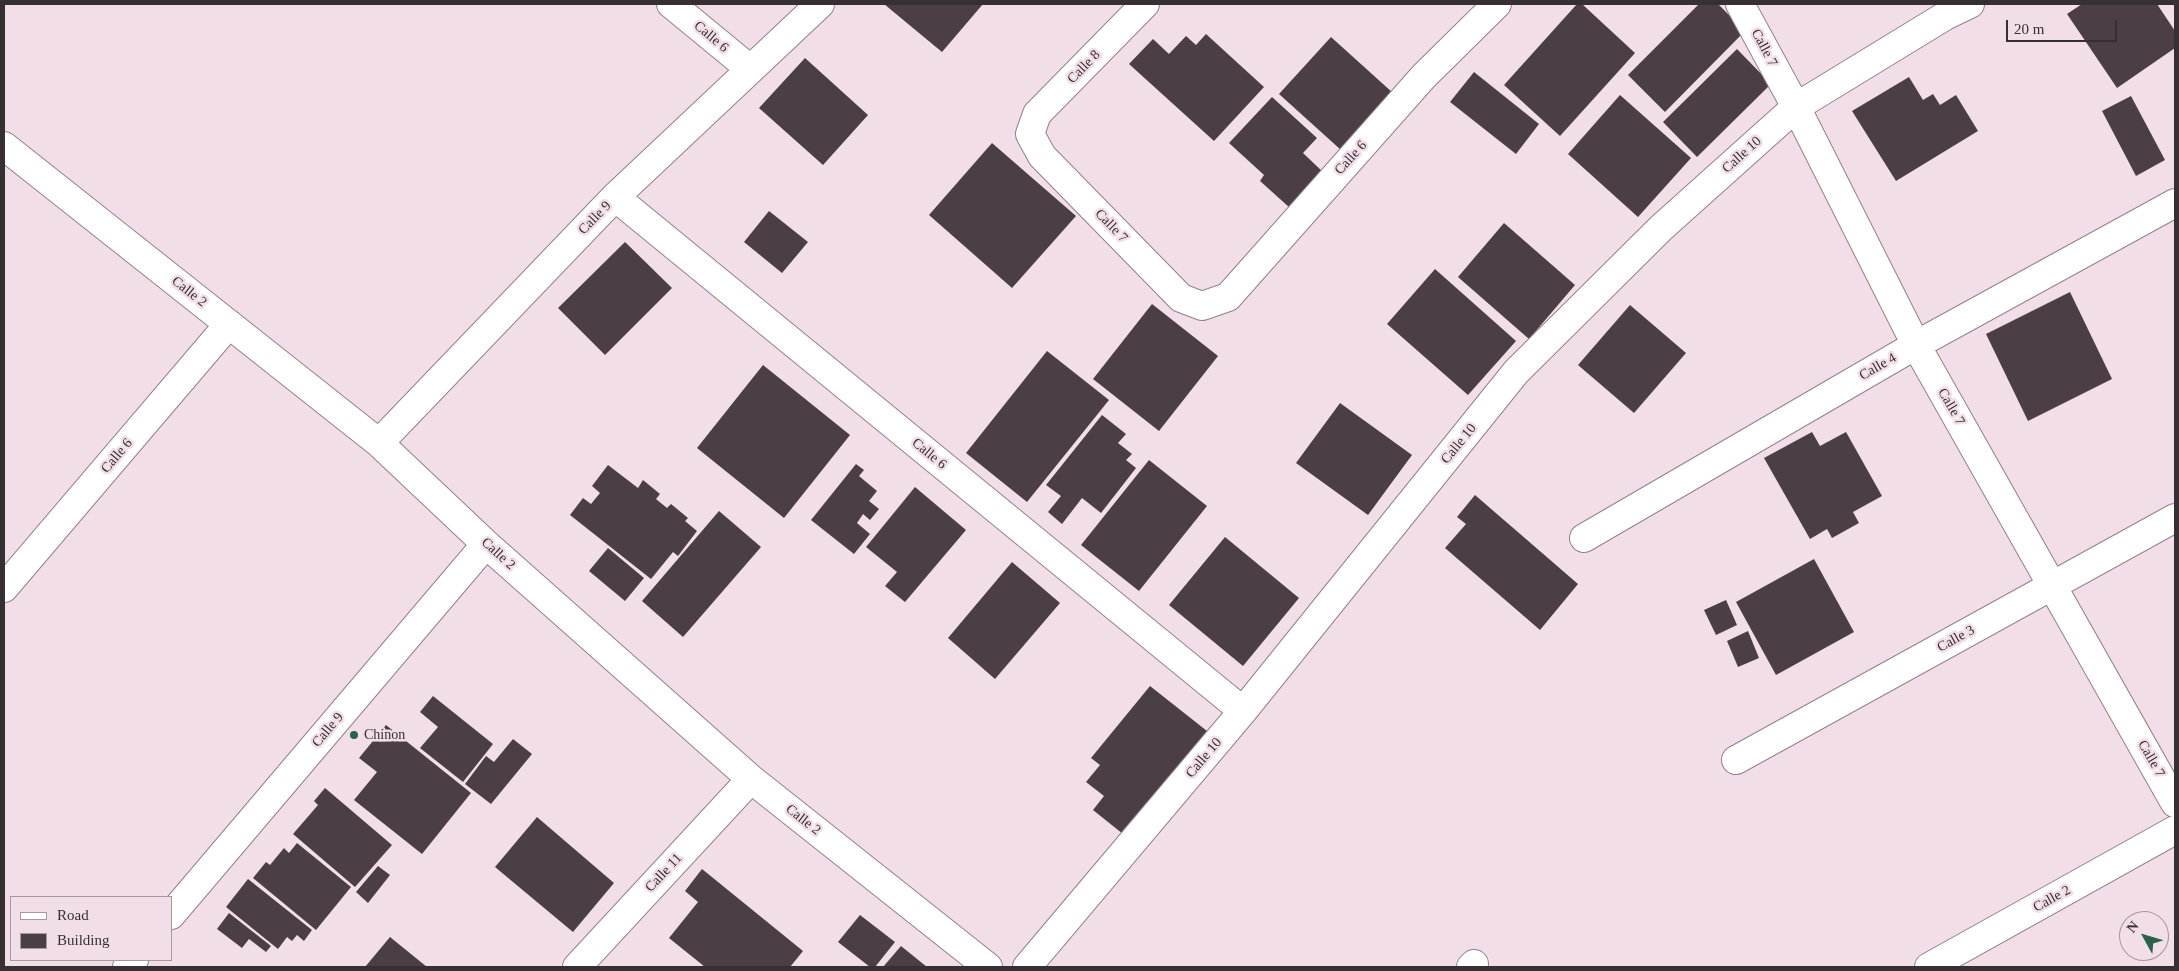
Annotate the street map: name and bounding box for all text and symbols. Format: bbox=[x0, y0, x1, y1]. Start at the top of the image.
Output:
scale bar bbox=[2009, 10, 2120, 42]
street label: Calle 6 bbox=[690, 18, 732, 56]
text: 20 m bbox=[2014, 21, 2044, 37]
street label: Calle 7 bbox=[1747, 26, 1781, 70]
street label: Calle 8 bbox=[1064, 47, 1104, 87]
street label: Calle 10 bbox=[1719, 133, 1765, 177]
street label: Calle 6 bbox=[1331, 137, 1371, 179]
street label: Calle 9 bbox=[575, 198, 615, 238]
street label: Calle 7 bbox=[1091, 206, 1131, 246]
street label: Calle 2 bbox=[168, 273, 210, 311]
street label: Calle 4 bbox=[1856, 350, 1900, 384]
street label: Calle 7 bbox=[1934, 385, 1968, 429]
street label: Calle 10 bbox=[1438, 420, 1480, 468]
street label: Calle 6 bbox=[98, 435, 136, 477]
street label: Calle 6 bbox=[908, 435, 950, 473]
street label: Calle 2 bbox=[477, 534, 519, 574]
street label: Calle 3 bbox=[1934, 622, 1978, 656]
street label: Calle 9 bbox=[309, 709, 347, 751]
place label: Chinon bbox=[364, 727, 405, 743]
marker: Chinon bbox=[348, 729, 360, 741]
street label: Calle 10 bbox=[1182, 735, 1226, 781]
street label: Calle 7 bbox=[2134, 737, 2168, 781]
street label: Calle 2 bbox=[782, 801, 824, 839]
street label: Calle 11 bbox=[642, 850, 686, 896]
street label: Calle 2 bbox=[2030, 882, 2074, 916]
legend bbox=[10, 896, 172, 961]
text: Road bbox=[57, 907, 89, 923]
north arrow bbox=[2119, 911, 2169, 961]
text: N bbox=[2124, 918, 2142, 936]
text: Building bbox=[57, 932, 110, 948]

